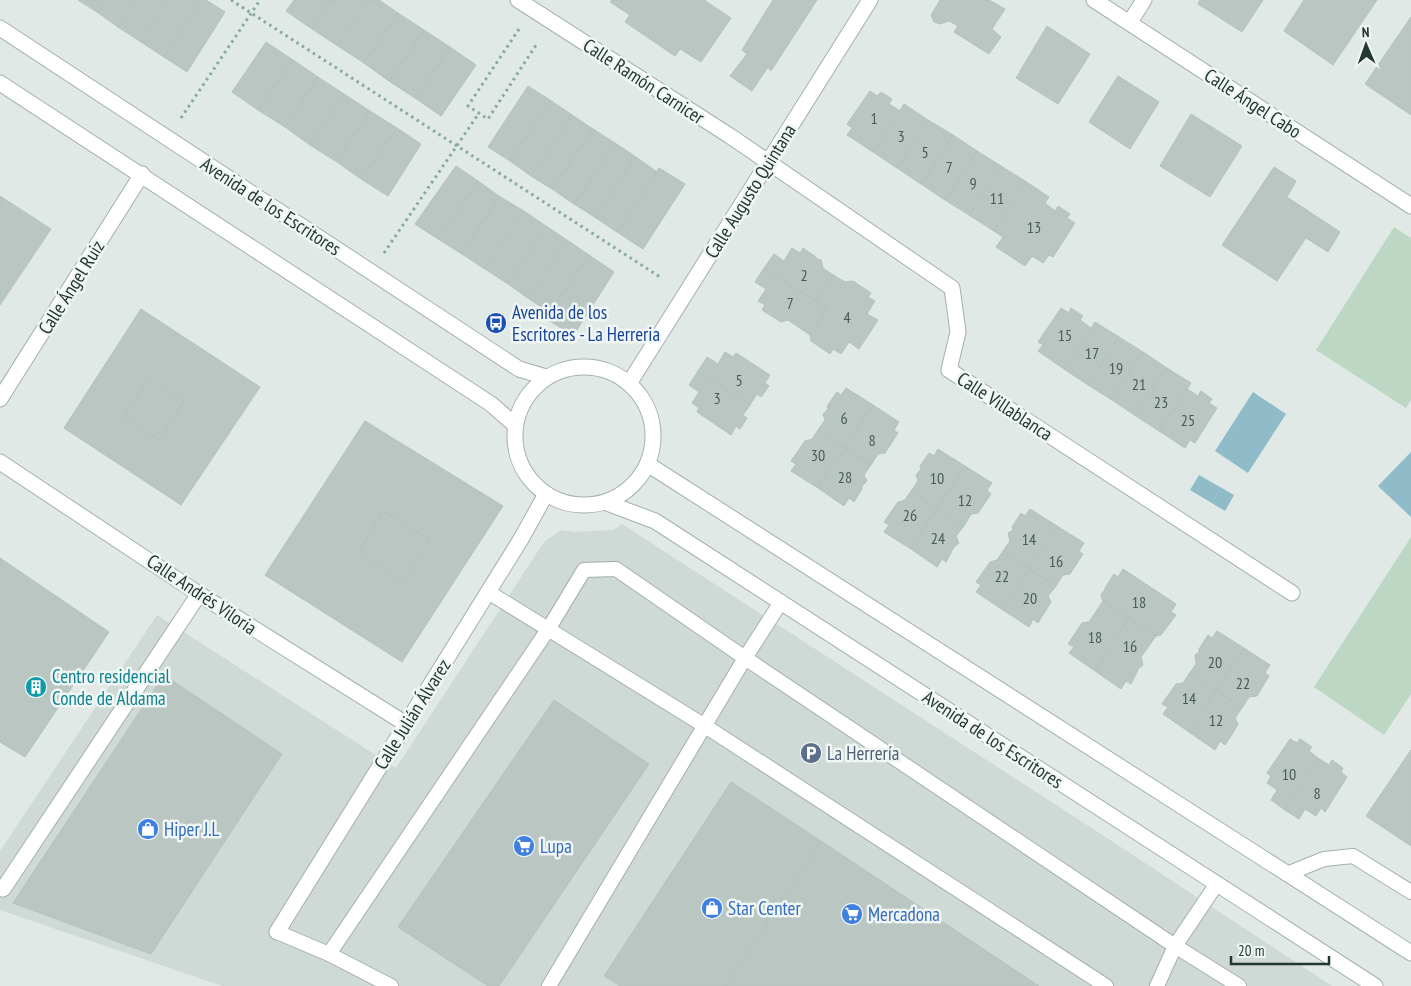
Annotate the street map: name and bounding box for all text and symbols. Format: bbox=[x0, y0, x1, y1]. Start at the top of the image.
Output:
north arrow bbox=[1341, 20, 1391, 70]
text: N bbox=[1361, 23, 1370, 41]
street label: Calle Ramón Carnicer bbox=[579, 33, 710, 130]
street label: Calle Ángel Cabo bbox=[1200, 63, 1306, 143]
house number: 1 bbox=[870, 108, 878, 128]
street label: Calle Augusto Quintana bbox=[699, 120, 801, 262]
house number: 3 bbox=[897, 126, 905, 146]
house number: 5 bbox=[921, 142, 929, 162]
street label: Avenida de los Escritores bbox=[196, 152, 346, 260]
house number: 7 bbox=[945, 157, 953, 177]
house number: 9 bbox=[969, 173, 977, 193]
house number: 11 bbox=[990, 188, 1004, 208]
house number: 13 bbox=[1027, 217, 1041, 237]
street label: Calle Ángel Ruiz bbox=[33, 235, 109, 338]
house number: 2 bbox=[800, 265, 808, 285]
house number: 7 bbox=[786, 293, 794, 313]
place label: Avenida de los Escritores - La Herreria bbox=[512, 300, 660, 346]
house number: 4 bbox=[843, 307, 851, 327]
bus stop icon: Avenida de los Escritores - La Herreria bbox=[484, 311, 508, 335]
house number: 15 bbox=[1058, 325, 1072, 345]
house number: 17 bbox=[1085, 343, 1099, 363]
house number: 19 bbox=[1109, 358, 1123, 378]
street label: Calle Villablanca bbox=[953, 366, 1057, 446]
house number: 5 bbox=[735, 370, 743, 390]
house number: 21 bbox=[1132, 374, 1146, 394]
house number: 3 bbox=[713, 388, 721, 408]
house number: 23 bbox=[1154, 392, 1168, 412]
house number: 6 bbox=[840, 408, 848, 428]
house number: 25 bbox=[1181, 410, 1195, 430]
house number: 8 bbox=[868, 430, 876, 450]
house number: 30 bbox=[811, 445, 825, 465]
house number: 28 bbox=[838, 467, 852, 487]
house number: 10 bbox=[930, 468, 944, 488]
house number: 12 bbox=[958, 490, 972, 510]
house number: 26 bbox=[903, 505, 917, 525]
house number: 24 bbox=[931, 528, 945, 548]
house number: 14 bbox=[1022, 529, 1036, 549]
street label: Calle Andrés Viloria bbox=[142, 548, 262, 640]
house number: 16 bbox=[1049, 551, 1063, 571]
house number: 22 bbox=[995, 566, 1009, 586]
house number: 20 bbox=[1023, 588, 1037, 608]
house number: 18 bbox=[1132, 592, 1146, 612]
house number: 18 bbox=[1088, 627, 1102, 647]
house number: 16 bbox=[1123, 636, 1137, 656]
house number: 20 bbox=[1208, 652, 1222, 672]
street label: Calle Julián Álvarez bbox=[369, 654, 456, 774]
place label: Centro residencial Conde de Aldama bbox=[52, 664, 171, 710]
house number: 22 bbox=[1236, 673, 1250, 693]
building icon: Centro residencial Conde de Aldama bbox=[24, 675, 48, 699]
street label: Avenida de los Escritores bbox=[918, 685, 1068, 793]
house number: 14 bbox=[1182, 688, 1196, 708]
house number: 12 bbox=[1209, 710, 1223, 730]
parking icon: La Herrería bbox=[799, 741, 823, 765]
place label: La Herrería bbox=[827, 741, 899, 765]
house number: 10 bbox=[1282, 764, 1296, 784]
house number: 8 bbox=[1313, 783, 1321, 803]
shop icon: Hiper J.L bbox=[136, 817, 160, 841]
place label: Hiper J.L bbox=[164, 817, 220, 841]
supermarket icon: Lupa bbox=[512, 834, 536, 858]
place label: Lupa bbox=[540, 834, 572, 858]
shop icon: Star Center bbox=[700, 896, 724, 920]
place label: Star Center bbox=[728, 896, 801, 920]
supermarket icon: Mercadona bbox=[840, 902, 864, 926]
place label: Mercadona bbox=[868, 902, 940, 926]
scale bar bbox=[1231, 934, 1328, 966]
text: 20 m bbox=[1238, 941, 1264, 960]

